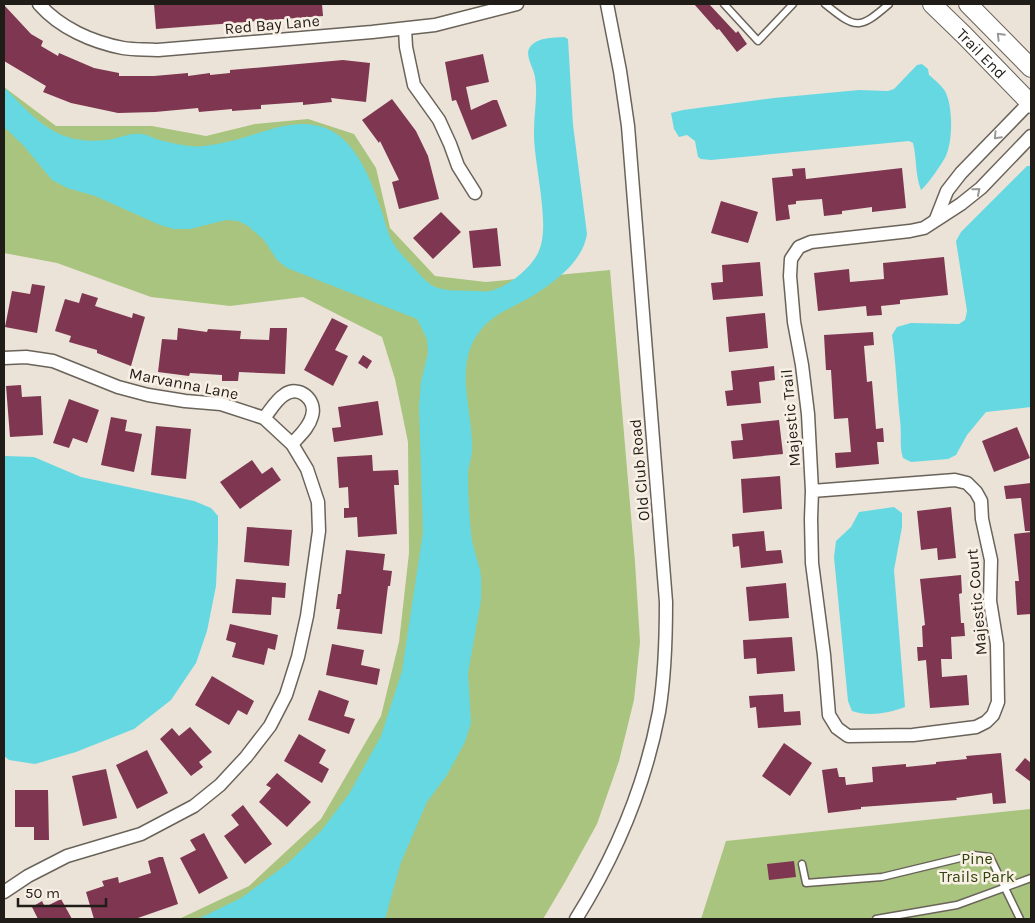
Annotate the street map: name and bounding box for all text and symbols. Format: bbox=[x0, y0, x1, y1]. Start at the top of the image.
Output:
street label: Red Bay Lane bbox=[224, 11, 320, 38]
street label: Trail End bbox=[953, 24, 1010, 83]
one-way arrow bbox=[997, 33, 1006, 42]
one-way arrow bbox=[994, 130, 1003, 139]
one-way arrow bbox=[971, 188, 980, 197]
street label: Marvanna Lane bbox=[128, 364, 240, 403]
street label: Majestic Trail bbox=[777, 369, 804, 467]
street label: Old Club Road bbox=[626, 418, 653, 522]
street label: Majestic Court bbox=[962, 548, 991, 656]
park label: Pine Trails Park bbox=[939, 849, 1015, 886]
scale bar bbox=[18, 876, 105, 908]
text: 50 m bbox=[25, 884, 60, 902]

